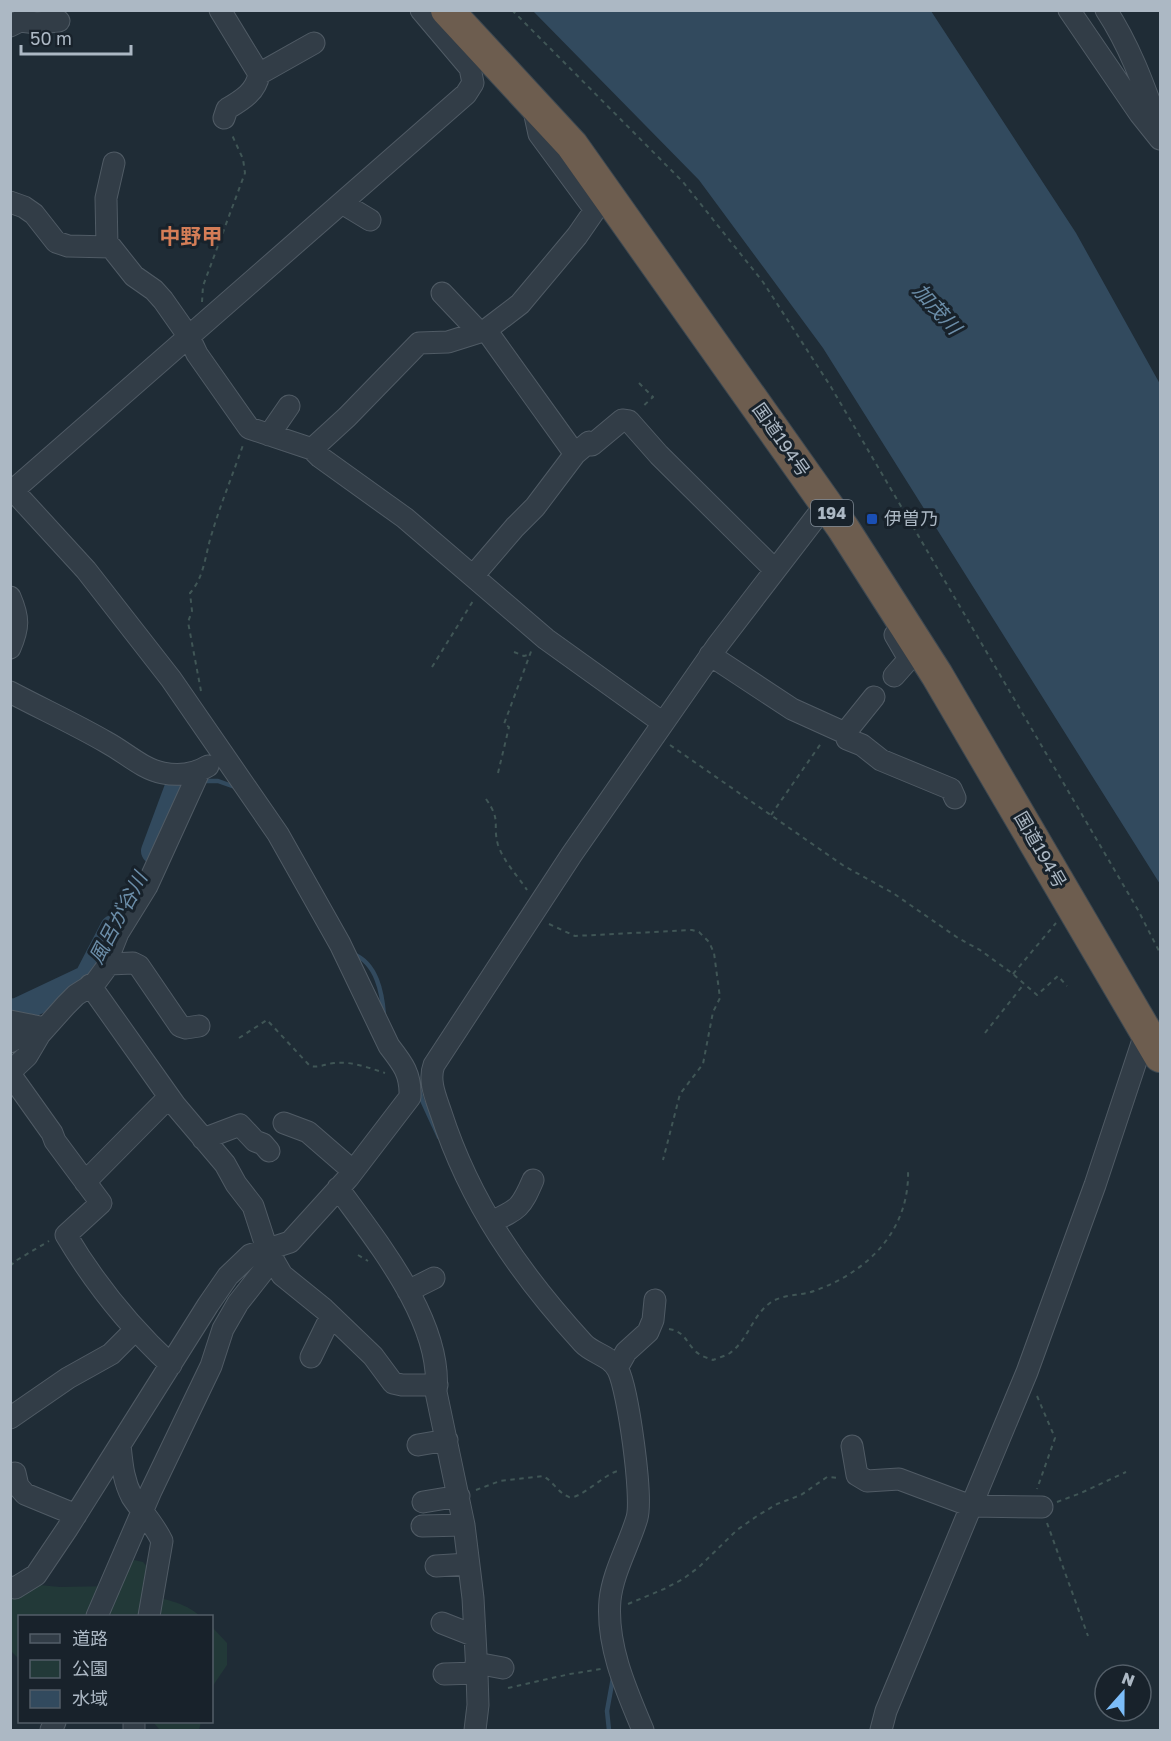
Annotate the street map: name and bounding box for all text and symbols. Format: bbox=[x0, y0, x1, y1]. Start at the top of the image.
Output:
scale bar bbox=[21, 18, 130, 56]
text: 50 m bbox=[30, 27, 72, 49]
district label: 中野甲 bbox=[160, 223, 223, 249]
water label: 加茂川 bbox=[909, 278, 968, 340]
street label: 国道194号 bbox=[749, 398, 815, 480]
road number: 194 bbox=[811, 500, 853, 526]
place label: 伊曽乃 bbox=[884, 507, 938, 529]
marker: 伊曽乃 bbox=[865, 512, 879, 526]
street label: 国道194号 bbox=[1010, 807, 1072, 892]
water label: 風呂が谷川 bbox=[83, 866, 152, 967]
legend bbox=[18, 1615, 213, 1723]
text: 道路 bbox=[72, 1627, 108, 1649]
text: 公園 bbox=[72, 1657, 108, 1679]
north arrow bbox=[1093, 1663, 1153, 1723]
text: N bbox=[1119, 1667, 1138, 1691]
text: 水域 bbox=[72, 1687, 108, 1709]

